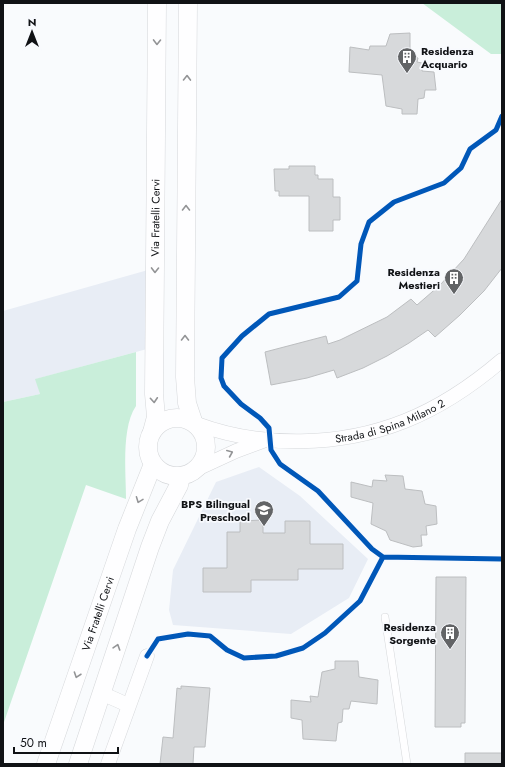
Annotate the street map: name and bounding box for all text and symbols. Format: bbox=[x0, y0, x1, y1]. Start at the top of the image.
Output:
north arrow bbox=[12, 12, 52, 52]
text: N bbox=[28, 14, 36, 30]
one-way arrow bbox=[153, 39, 161, 45]
place label: Residenza Acquario bbox=[420, 43, 474, 72]
building icon: Residenza Acquario bbox=[396, 46, 418, 74]
one-way arrow bbox=[183, 75, 191, 81]
street label: Via Fratelli Cervi bbox=[147, 179, 164, 257]
one-way arrow bbox=[182, 205, 190, 211]
place label: Residenza Mestieri bbox=[387, 264, 440, 293]
one-way arrow bbox=[151, 267, 159, 273]
building icon: Residenza Mestieri bbox=[443, 267, 465, 295]
one-way arrow bbox=[181, 335, 189, 341]
street label: Strada di Spina Milano 2 bbox=[334, 395, 448, 447]
one-way arrow bbox=[150, 397, 159, 403]
one-way arrow bbox=[226, 450, 233, 458]
one-way arrow bbox=[135, 496, 143, 503]
place label: BPS Bilingual Preschool bbox=[181, 496, 250, 525]
school or university icon: BPS Bilingual Preschool bbox=[253, 499, 275, 527]
street label: Via Fratelli Cervi bbox=[78, 574, 118, 653]
place label: Residenza Sorgente bbox=[383, 619, 436, 648]
building icon: Residenza Sorgente bbox=[439, 622, 461, 650]
one-way arrow bbox=[112, 644, 120, 651]
one-way arrow bbox=[73, 671, 81, 678]
scale bar bbox=[14, 729, 118, 755]
text: 50 m bbox=[20, 734, 47, 752]

